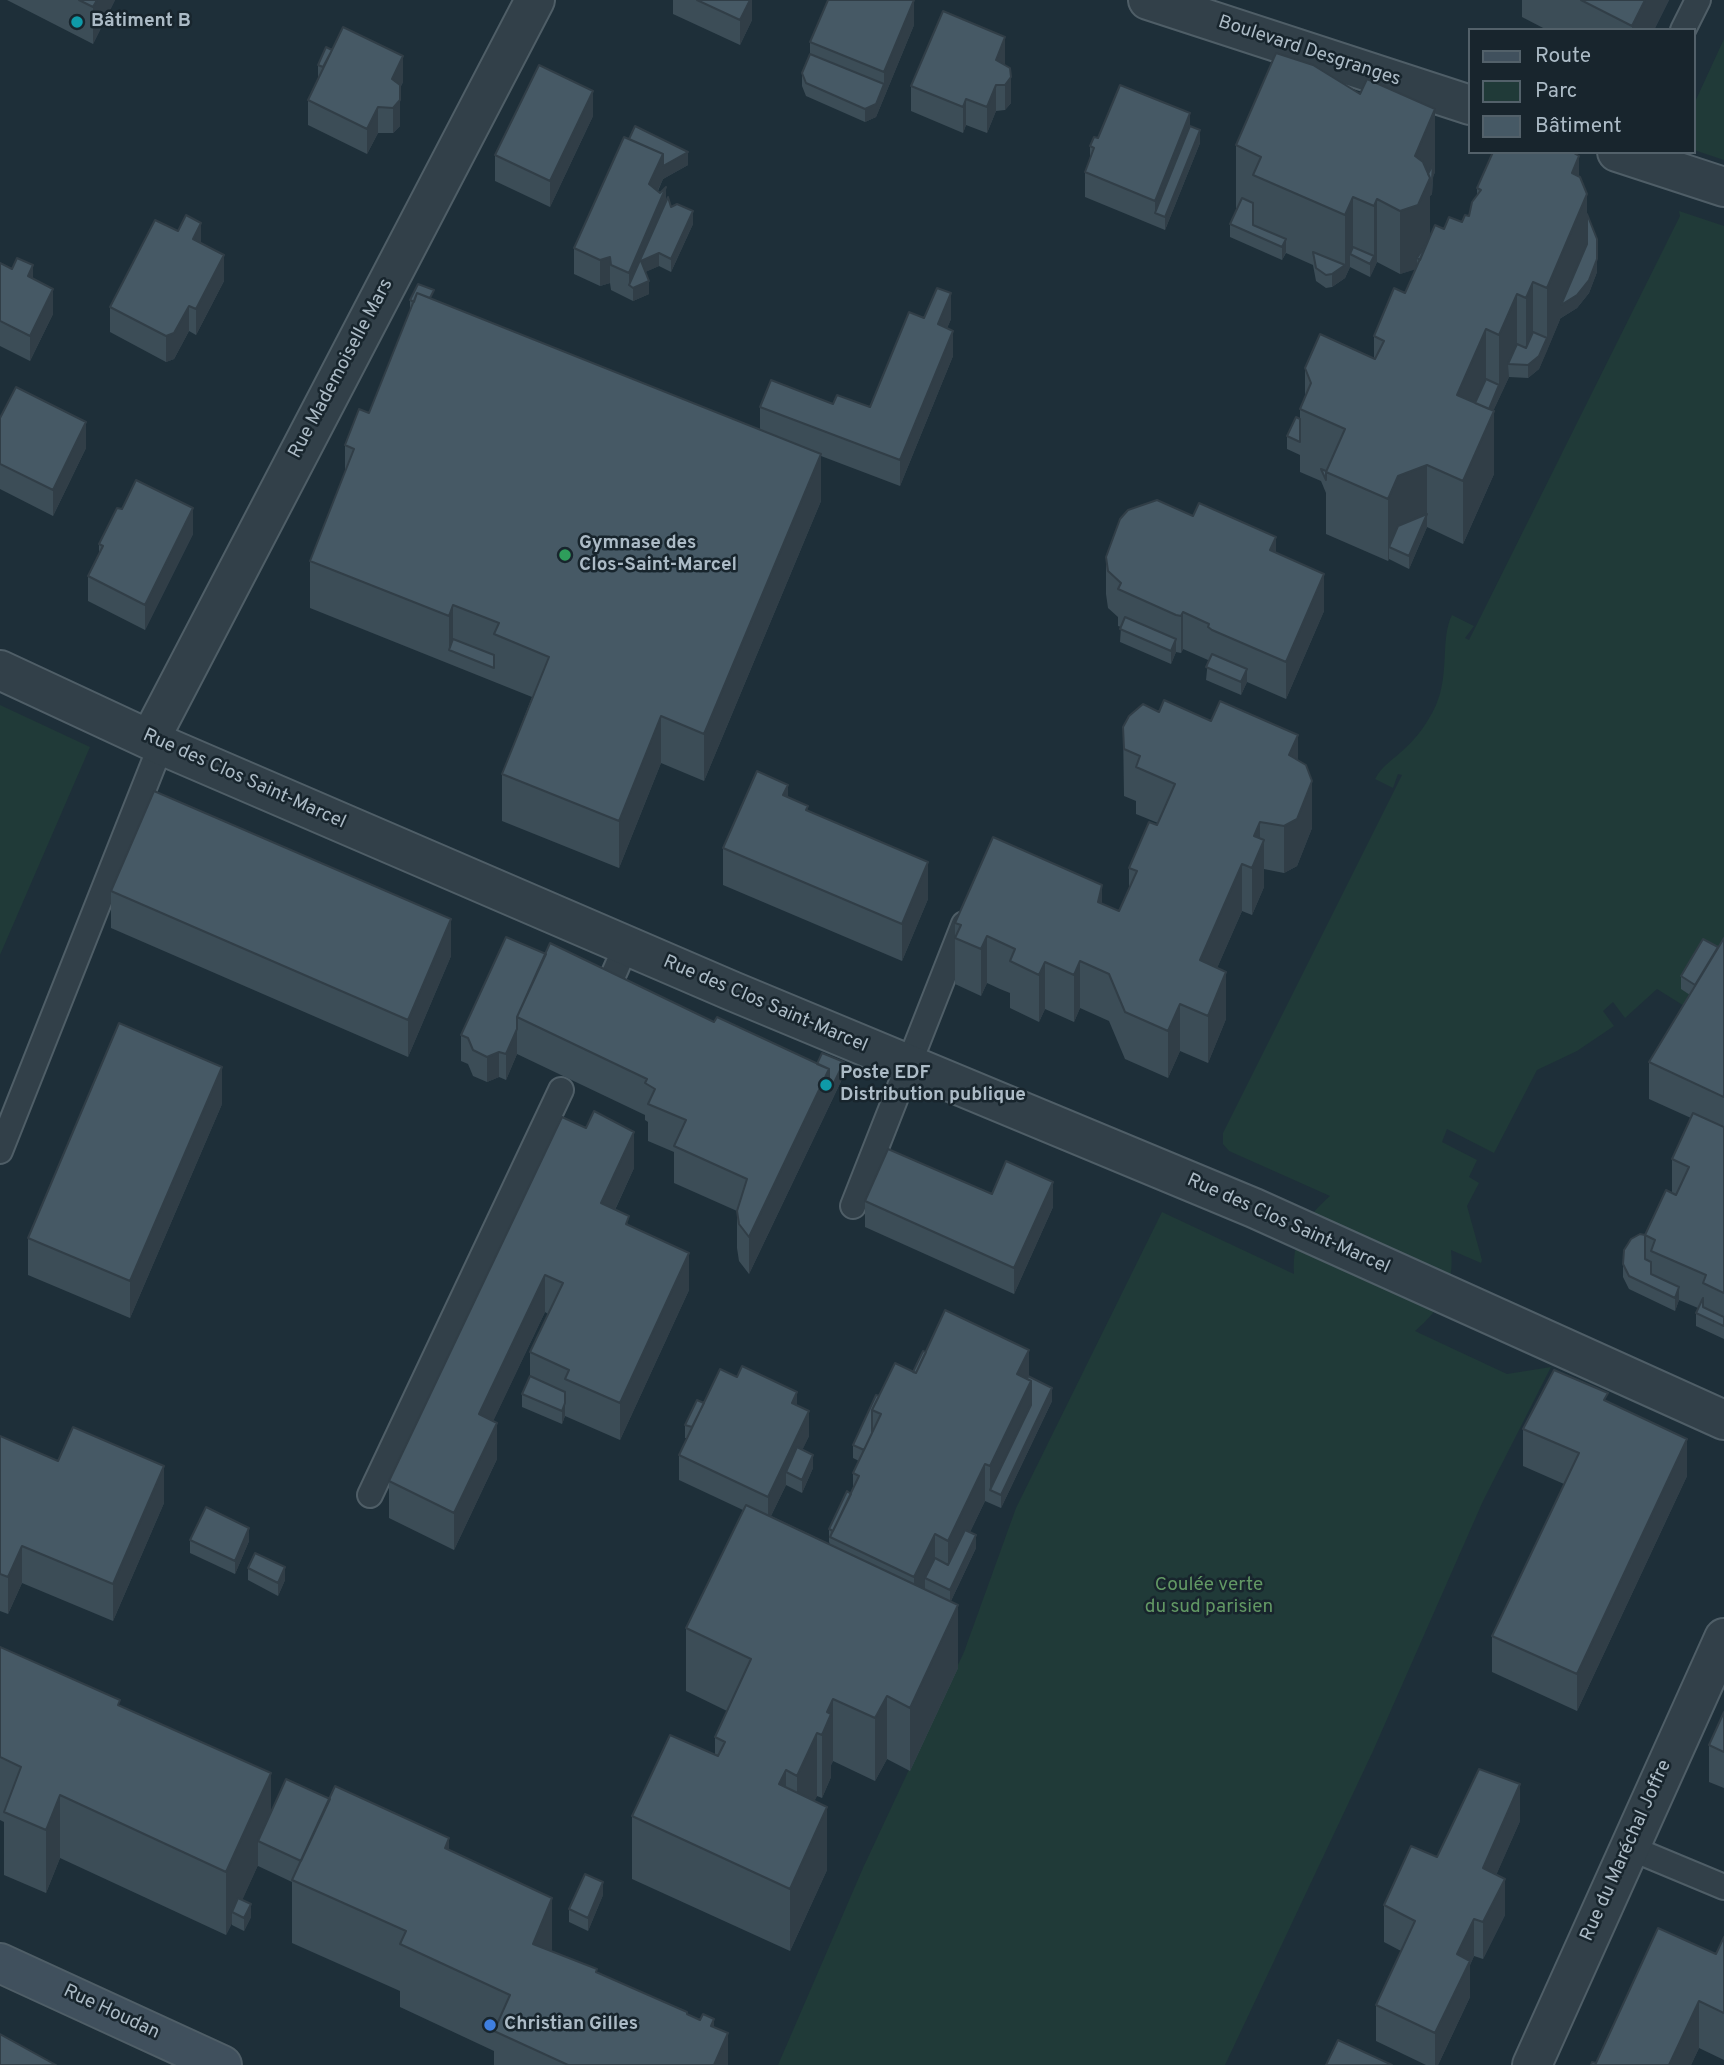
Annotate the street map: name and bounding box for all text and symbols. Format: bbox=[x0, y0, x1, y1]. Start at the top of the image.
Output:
place label: Bâtiment B bbox=[91, 11, 191, 33]
street label: Boulevard Desgranges bbox=[1215, 12, 1403, 92]
marker: Bâtiment B bbox=[69, 14, 85, 30]
legend bbox=[1468, 28, 1696, 154]
text: Route bbox=[1535, 43, 1591, 70]
text: Parc bbox=[1535, 78, 1577, 105]
text: Bâtiment bbox=[1535, 113, 1622, 140]
street label: Rue Mademoiselle Mars bbox=[285, 275, 399, 463]
place label: Gymnase des Clos-Saint-Marcel bbox=[579, 533, 737, 577]
marker: Gymnase des Clos-Saint-Marcel bbox=[557, 547, 573, 563]
street label: Rue des Clos Saint-Marcel bbox=[139, 725, 349, 835]
street label: Rue des Clos Saint-Marcel bbox=[659, 952, 871, 1058]
place label: Poste EDF Distribution publique bbox=[840, 1063, 1026, 1107]
marker: Poste EDF Distribution publique bbox=[818, 1077, 834, 1093]
street label: Rue des Clos Saint-Marcel bbox=[1183, 1170, 1393, 1280]
park label: Coulée verte du sud parisien bbox=[1145, 1575, 1273, 1619]
street label: Rue du Maréchal Joffre bbox=[1577, 1757, 1677, 1945]
street label: Rue Houdan bbox=[59, 1981, 163, 2045]
place label: Christian Gilles bbox=[504, 2014, 638, 2036]
marker: Christian Gilles bbox=[482, 2017, 498, 2033]

